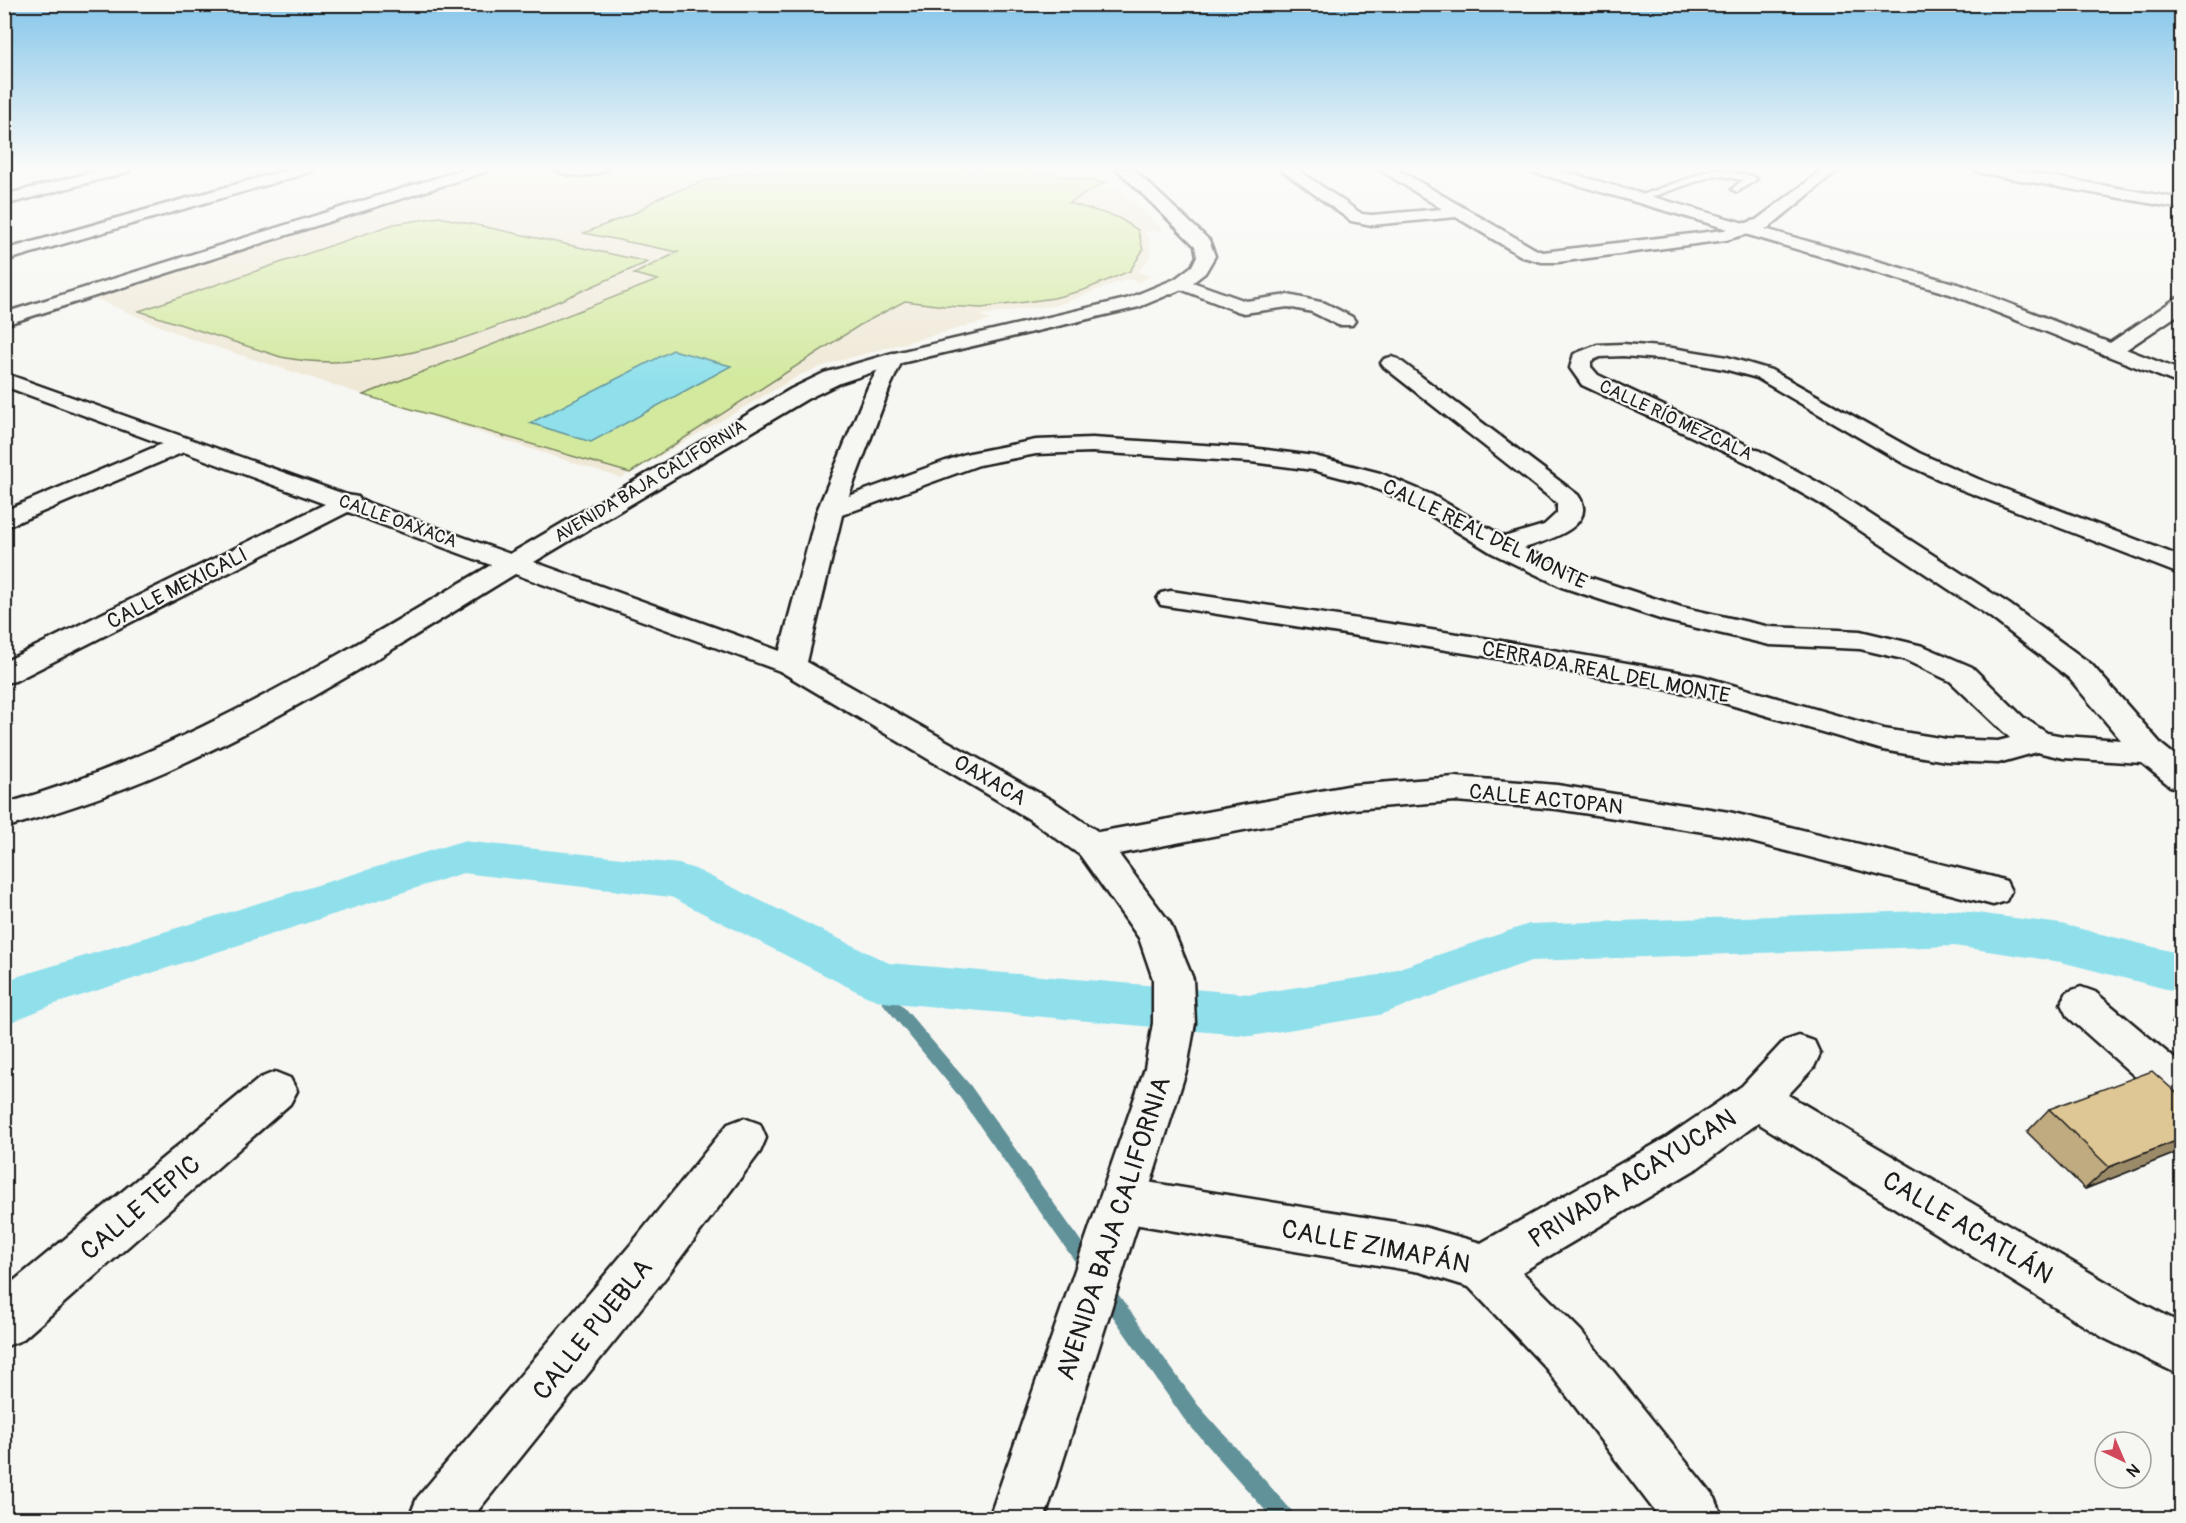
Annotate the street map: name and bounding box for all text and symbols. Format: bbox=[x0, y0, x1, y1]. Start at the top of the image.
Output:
street label: CALLE RÍO MEZCALA bbox=[1596, 375, 1756, 466]
street label: AVENIDA BAJA CALIFORNIA bbox=[550, 415, 751, 548]
street label: CALLE REAL DEL MONTE bbox=[1378, 473, 1592, 596]
street label: CALLE OAXACA bbox=[336, 489, 460, 554]
street label: CALLE MEXICALI bbox=[102, 541, 252, 635]
street label: CERRADA REAL DEL MONTE bbox=[1480, 635, 1732, 710]
street label: OAXACA bbox=[949, 749, 1031, 812]
street label: CALLE ACTOPAN bbox=[1468, 778, 1624, 821]
street label: AVENIDA BAJA CALIFORNIA bbox=[1050, 1072, 1178, 1384]
street label: PRIVADA ACAYUCAN bbox=[1523, 1102, 1742, 1256]
street label: CALLE TEPIC bbox=[74, 1148, 207, 1267]
street label: CALLE ACATLÁN bbox=[1876, 1164, 2059, 1291]
street label: CALLE ZIMAPÁN bbox=[1279, 1213, 1473, 1281]
street label: CALLE PUEBLA bbox=[526, 1252, 660, 1407]
north arrow bbox=[2093, 1430, 2153, 1490]
text: N bbox=[2122, 1459, 2144, 1481]

